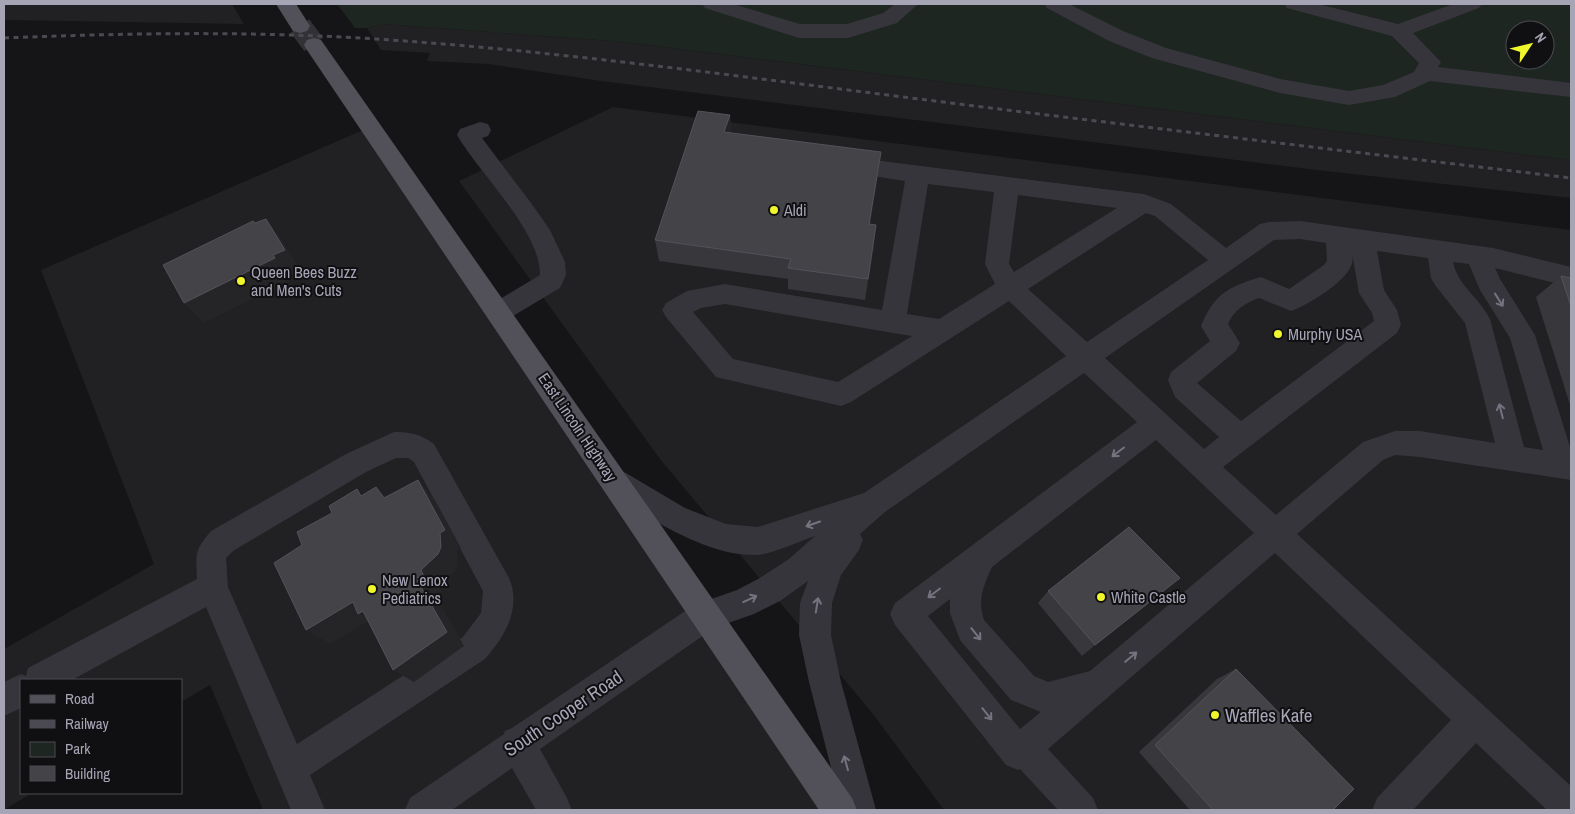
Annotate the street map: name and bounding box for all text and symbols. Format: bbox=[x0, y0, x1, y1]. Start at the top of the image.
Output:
north arrow bbox=[1505, 20, 1555, 70]
text: N bbox=[1531, 29, 1550, 46]
place label: Aldi bbox=[783, 199, 807, 221]
marker: Aldi bbox=[768, 204, 780, 216]
place label: Queen Bees Buzz and Men's Cuts bbox=[251, 261, 357, 301]
marker: Queen Bees Buzz and Men's Cuts bbox=[235, 275, 247, 287]
one-way arrow bbox=[1495, 292, 1505, 306]
place label: Murphy USA bbox=[1288, 323, 1363, 345]
marker: Murphy USA bbox=[1272, 328, 1284, 340]
street label: East Lincoln Highway bbox=[533, 368, 623, 486]
one-way arrow bbox=[1496, 404, 1505, 420]
one-way arrow bbox=[1112, 447, 1125, 458]
one-way arrow bbox=[805, 520, 821, 529]
place label: New Lenox Pediatrics bbox=[382, 569, 448, 609]
marker: New Lenox Pediatrics bbox=[366, 583, 378, 595]
place label: White Castle bbox=[1111, 586, 1186, 608]
one-way arrow bbox=[927, 588, 940, 599]
marker: White Castle bbox=[1095, 591, 1107, 603]
one-way arrow bbox=[743, 594, 758, 604]
one-way arrow bbox=[812, 597, 822, 613]
one-way arrow bbox=[971, 627, 981, 641]
one-way arrow bbox=[1124, 652, 1137, 663]
street label: South Cooper Road bbox=[499, 664, 627, 762]
legend bbox=[20, 679, 182, 794]
text: Road bbox=[65, 688, 94, 709]
place label: Waffles Kafe bbox=[1225, 702, 1313, 728]
one-way arrow bbox=[981, 707, 992, 720]
marker: Waffles Kafe bbox=[1209, 709, 1221, 721]
text: Railway bbox=[65, 713, 110, 734]
text: Park bbox=[65, 738, 91, 759]
one-way arrow bbox=[841, 756, 850, 772]
text: Building bbox=[65, 763, 110, 784]

